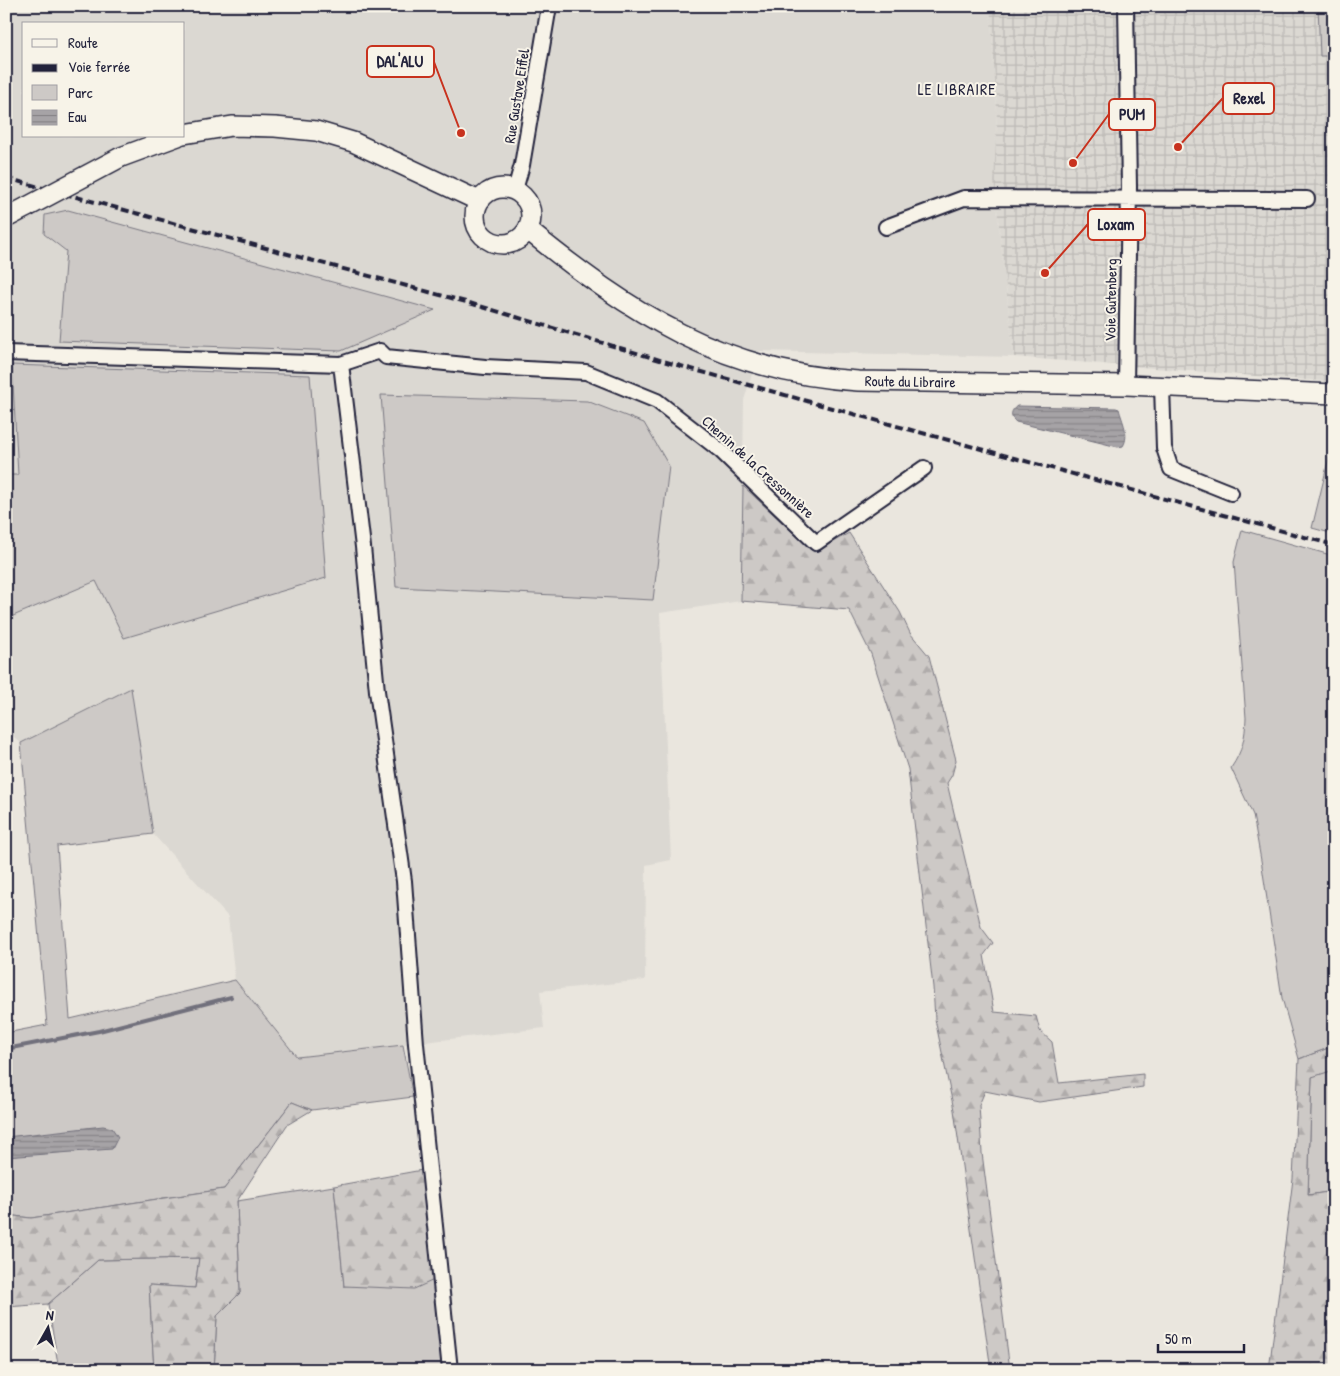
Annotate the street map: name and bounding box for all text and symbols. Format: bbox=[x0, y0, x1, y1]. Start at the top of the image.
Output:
legend bbox=[22, 22, 185, 138]
text: Route bbox=[68, 32, 98, 53]
callout: DAL'ALU bbox=[367, 46, 434, 77]
street label: Rue Gustave Eiffel bbox=[499, 47, 534, 145]
text: DAL'ALU bbox=[377, 50, 423, 72]
text: Voie ferrée bbox=[68, 56, 130, 77]
district label: LE LIBRAIRE bbox=[918, 78, 996, 100]
text: Parc bbox=[68, 82, 93, 103]
callout: Rexel bbox=[1223, 83, 1274, 114]
text: Rexel bbox=[1233, 87, 1265, 109]
callout: PUM bbox=[1109, 99, 1155, 130]
text: PUM bbox=[1119, 103, 1145, 125]
text: Eau bbox=[68, 106, 87, 127]
callout: Loxam bbox=[1088, 209, 1145, 240]
text: Loxam bbox=[1098, 213, 1134, 235]
street label: Voie Gutenberg bbox=[1099, 258, 1122, 342]
street label: Route du Libraire bbox=[865, 370, 956, 392]
street label: Chemin de la Cressonnière bbox=[697, 410, 819, 523]
north arrow bbox=[22, 1304, 72, 1354]
text: N bbox=[45, 1305, 55, 1325]
scale bar bbox=[1158, 1321, 1244, 1353]
text: 50 m bbox=[1165, 1328, 1192, 1349]

